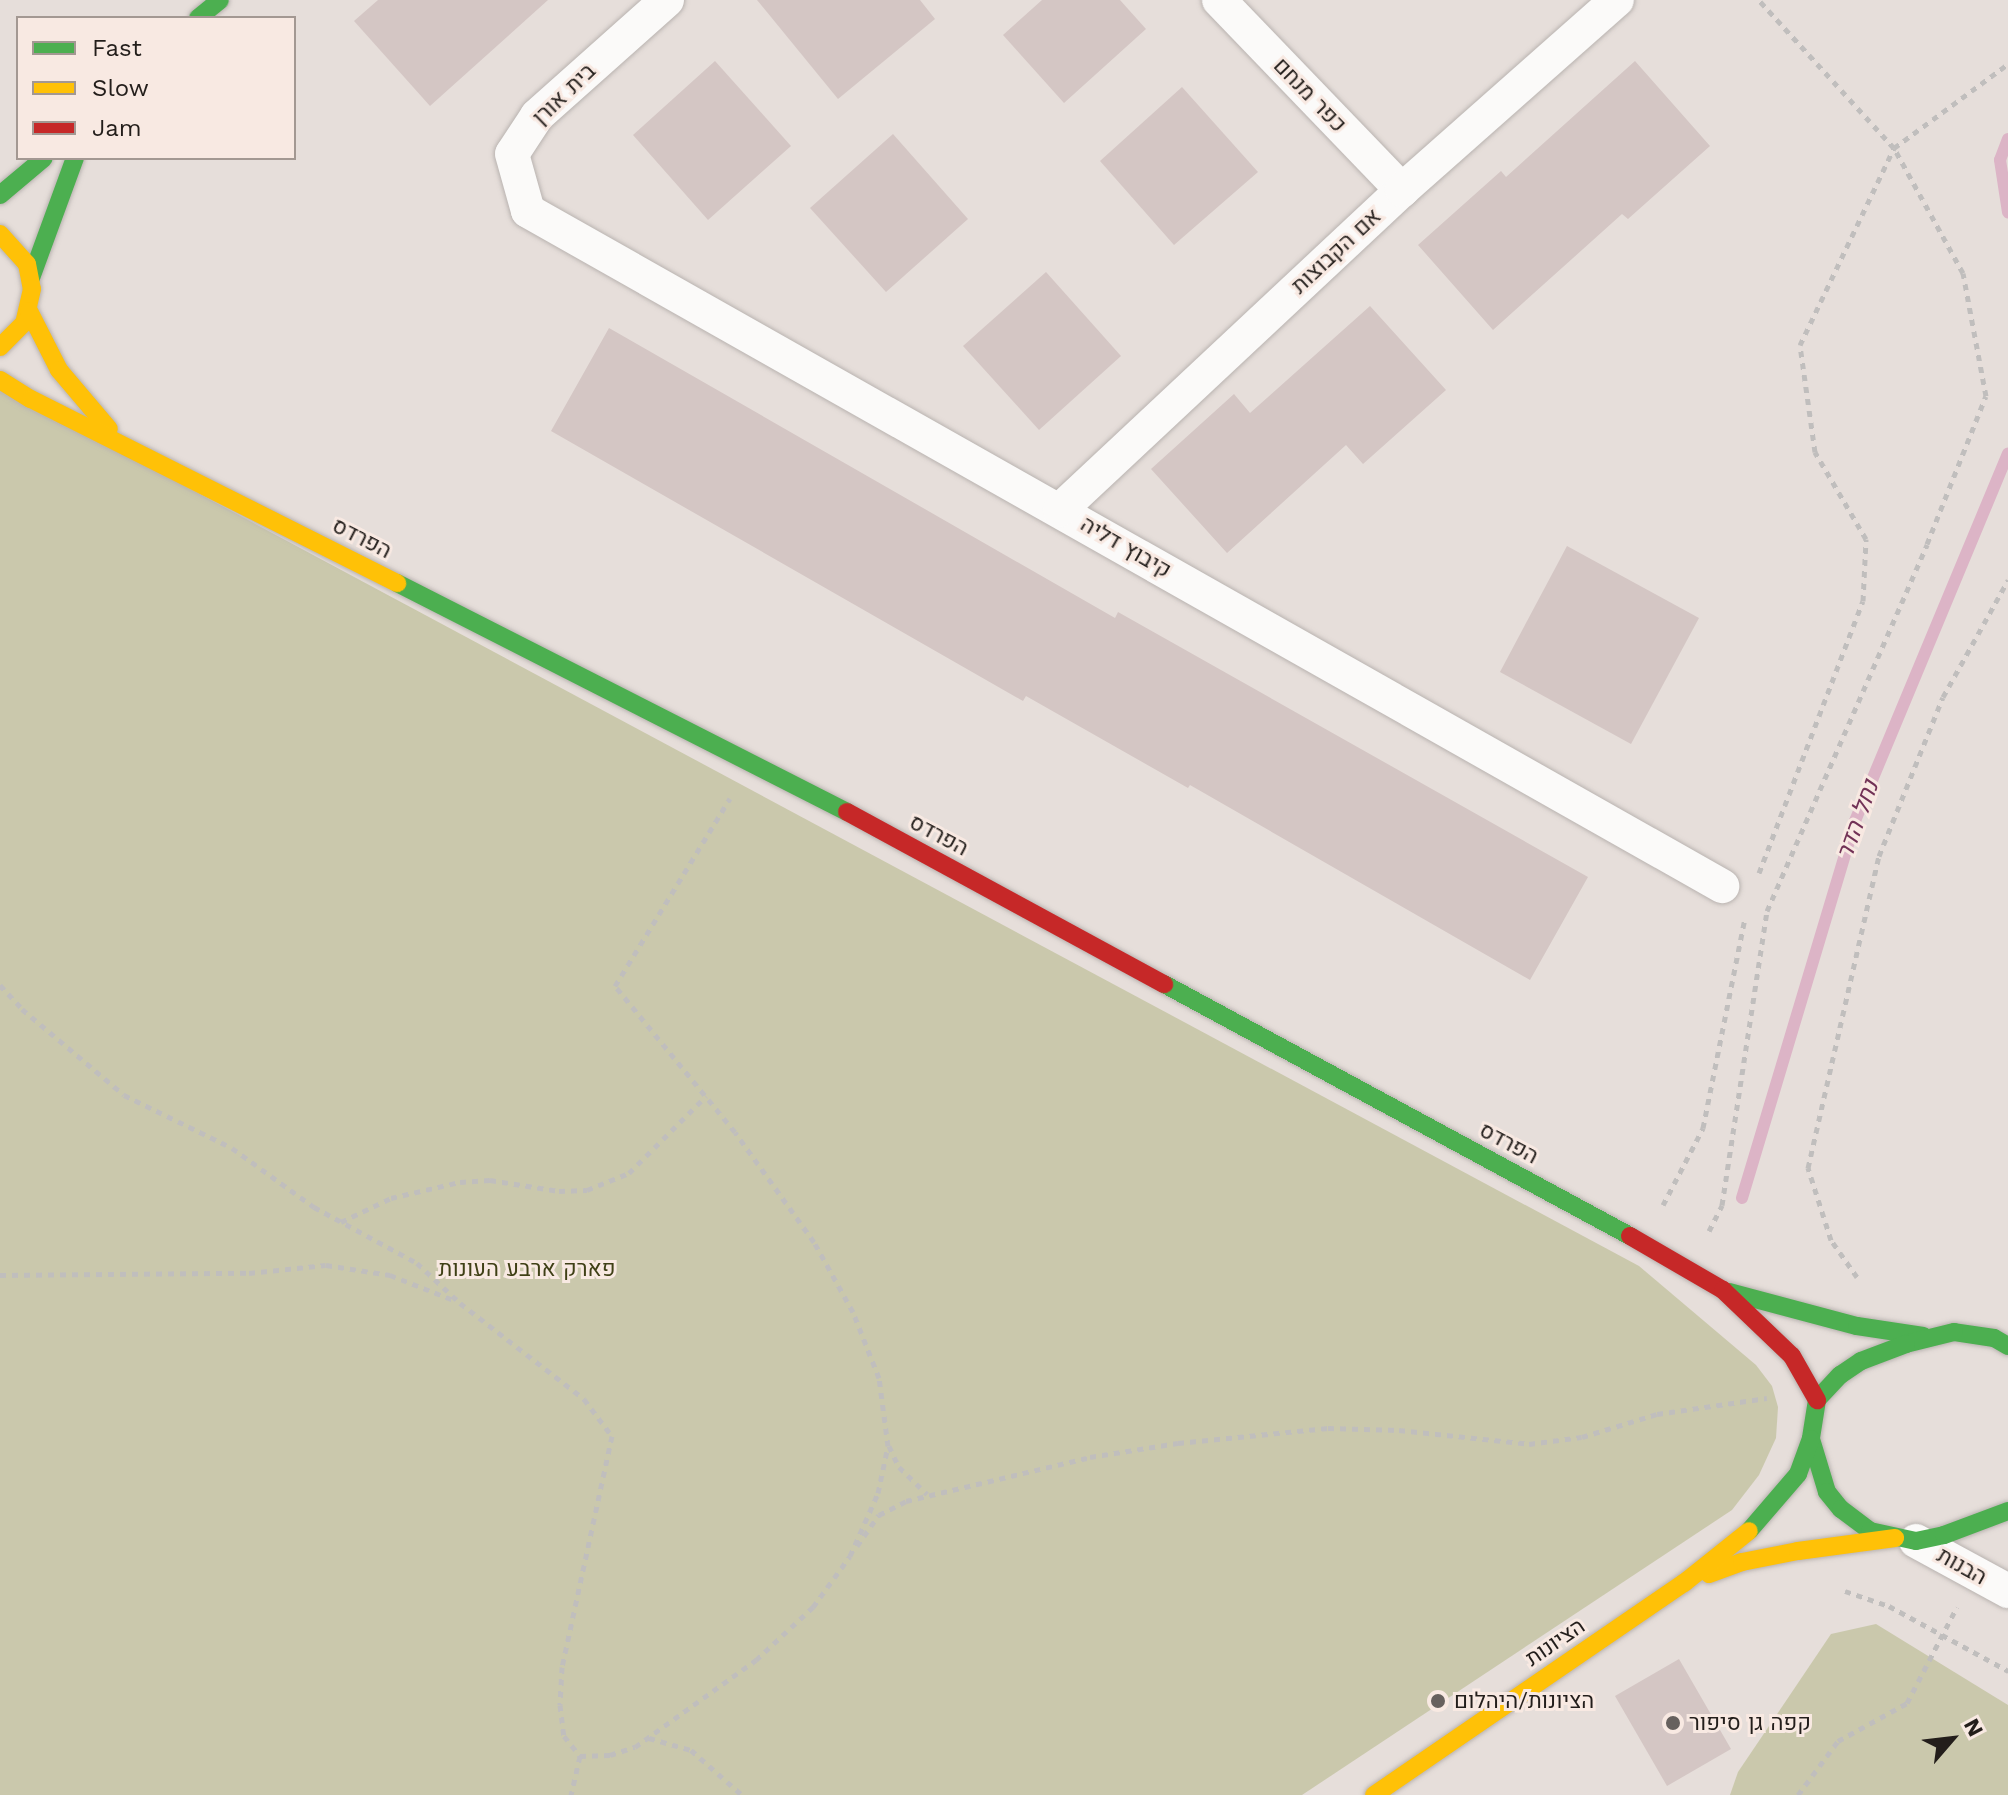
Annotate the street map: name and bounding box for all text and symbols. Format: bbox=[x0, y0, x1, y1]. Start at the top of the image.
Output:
legend bbox=[16, 16, 296, 160]
text: Fast bbox=[92, 34, 142, 62]
street label: כפר מנחם bbox=[1268, 52, 1352, 138]
street label: בית אורן bbox=[527, 58, 601, 130]
text: Slow bbox=[92, 74, 149, 102]
text: Jam bbox=[92, 114, 142, 142]
street label: אם הקבוצות bbox=[1286, 203, 1386, 299]
street label: קיבוץ דליה bbox=[1076, 511, 1176, 583]
street label: הפרדס bbox=[328, 512, 396, 564]
water label: נחל הדר bbox=[1830, 777, 1886, 863]
street label: הפרדס bbox=[905, 809, 973, 861]
street label: הפרדס bbox=[1475, 1117, 1543, 1169]
park label: פארק ארבע העונות bbox=[439, 1256, 615, 1282]
street label: הבנות bbox=[1933, 1542, 1991, 1590]
street label: הציונות bbox=[1520, 1613, 1590, 1671]
place label: הציונות/היהלום bbox=[1454, 1688, 1594, 1714]
marker: הציונות/היהלום bbox=[1429, 1692, 1447, 1710]
north arrow bbox=[1912, 1699, 1992, 1779]
place label: קפה גן סיפור bbox=[1689, 1710, 1811, 1736]
marker: קפה גן סיפור bbox=[1664, 1714, 1682, 1732]
text: N bbox=[1959, 1714, 1988, 1741]

